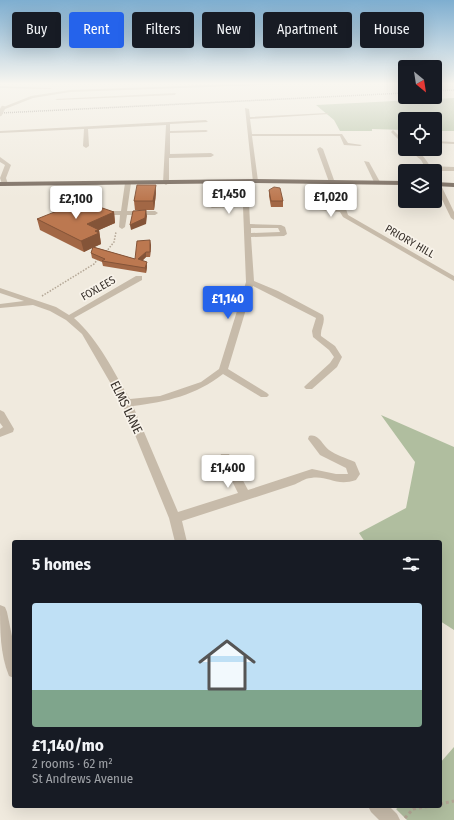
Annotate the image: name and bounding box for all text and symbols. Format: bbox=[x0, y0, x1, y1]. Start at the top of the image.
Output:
chip: Buy bbox=[12, 12, 61, 48]
chip: Rent bbox=[69, 12, 124, 48]
chip: Filters bbox=[132, 12, 194, 48]
chip: New bbox=[202, 12, 255, 48]
chip: Apartment bbox=[263, 12, 352, 48]
chip: House bbox=[360, 12, 424, 48]
north arrow bbox=[398, 60, 442, 104]
map controls bbox=[398, 60, 442, 208]
button: locate bbox=[398, 112, 442, 156]
button: layers bbox=[398, 164, 442, 208]
pin: £1,450 bbox=[196, 181, 262, 215]
pin: £1,020 bbox=[298, 184, 364, 218]
pin: £2,100 bbox=[43, 186, 109, 220]
text: £1,450 bbox=[212, 186, 246, 201]
text: £1,020 bbox=[314, 189, 348, 204]
text: £2,100 bbox=[59, 191, 93, 206]
street label: PRIORY HILL bbox=[383, 222, 437, 261]
street label: FOXLEES bbox=[79, 273, 118, 303]
pin: £1,140 bbox=[195, 286, 261, 320]
text: £1,140 bbox=[212, 291, 244, 306]
street label: ELMS LANE bbox=[107, 378, 146, 436]
pin: £1,400 bbox=[195, 455, 261, 489]
text: £1,400 bbox=[211, 460, 245, 475]
icon: filters bbox=[400, 553, 422, 575]
text: 5 homes bbox=[32, 554, 91, 575]
icon: home bbox=[191, 629, 263, 701]
text: £1,140/mo bbox=[32, 735, 104, 756]
text: 2 rooms · 62 m² bbox=[32, 756, 113, 771]
text: St Andrews Avenue bbox=[32, 771, 133, 786]

